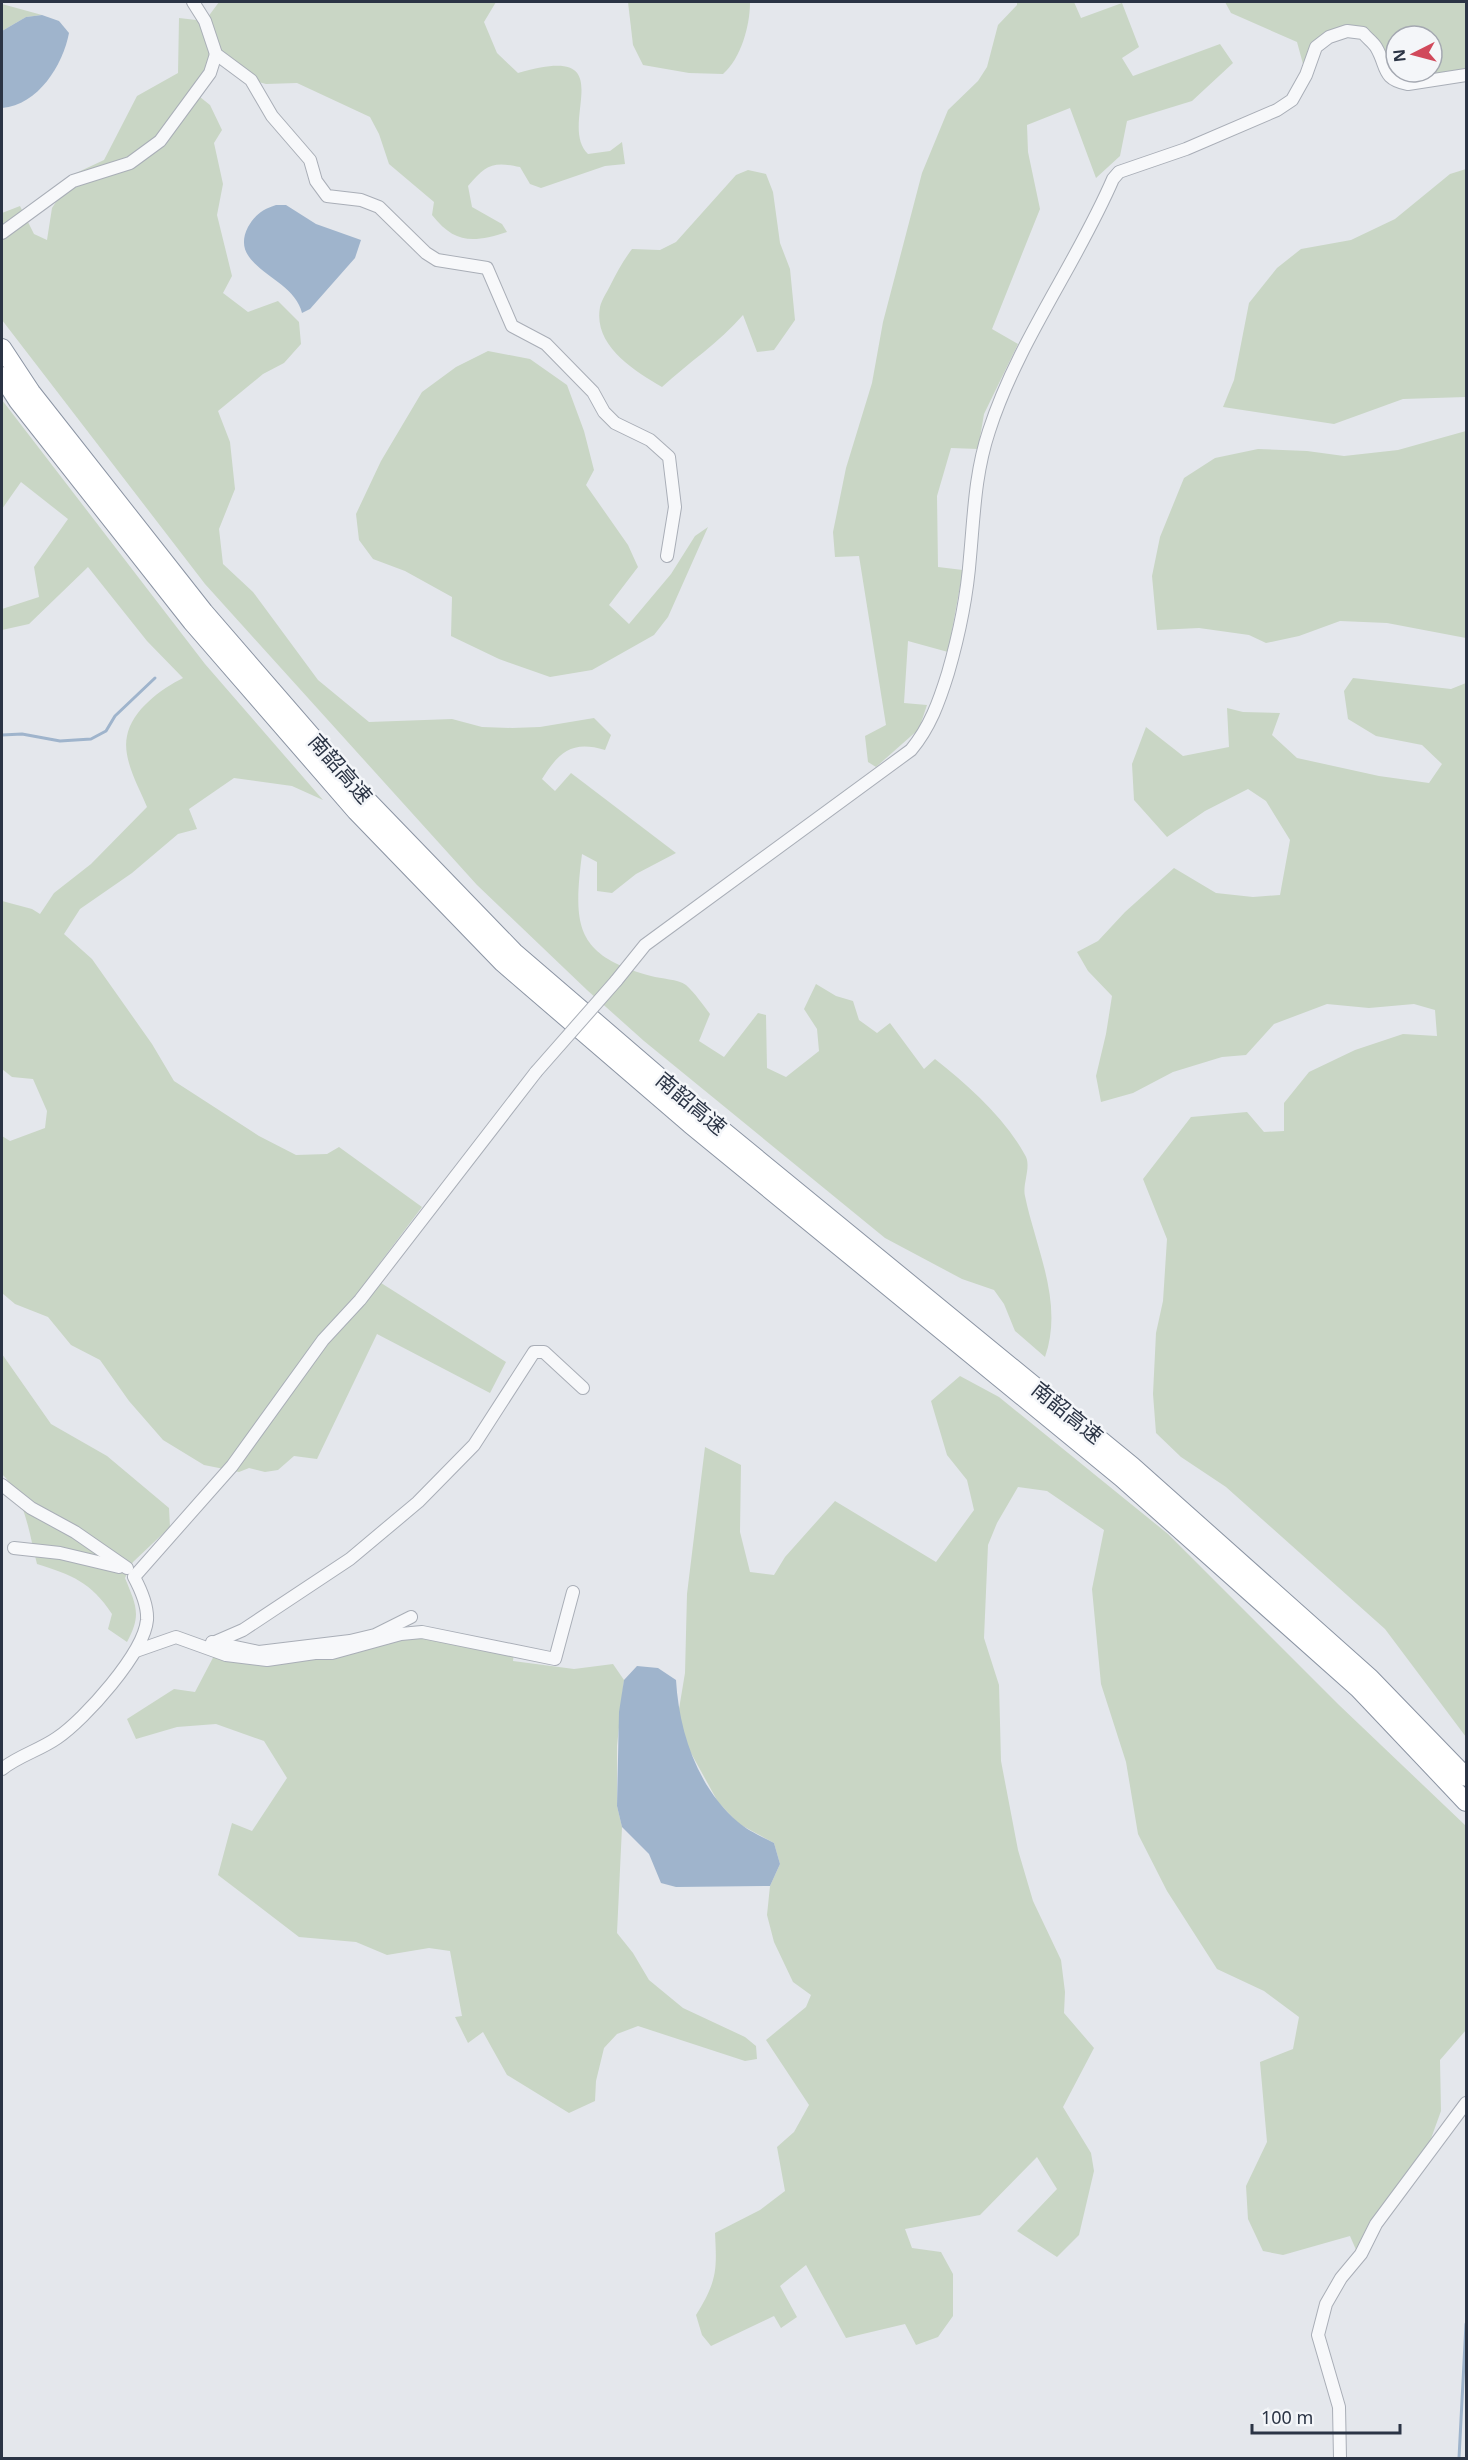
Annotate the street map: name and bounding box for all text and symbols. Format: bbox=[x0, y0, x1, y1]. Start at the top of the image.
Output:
north arrow bbox=[1384, 24, 1444, 84]
text: N bbox=[1387, 48, 1411, 63]
street label: 南韶高速 bbox=[303, 727, 379, 809]
street label: 南韶高速 bbox=[650, 1066, 733, 1141]
street label: 南韶高速 bbox=[1026, 1375, 1109, 1450]
scale bar bbox=[1252, 2397, 1400, 2435]
text: 100 m bbox=[1261, 2405, 1313, 2429]

